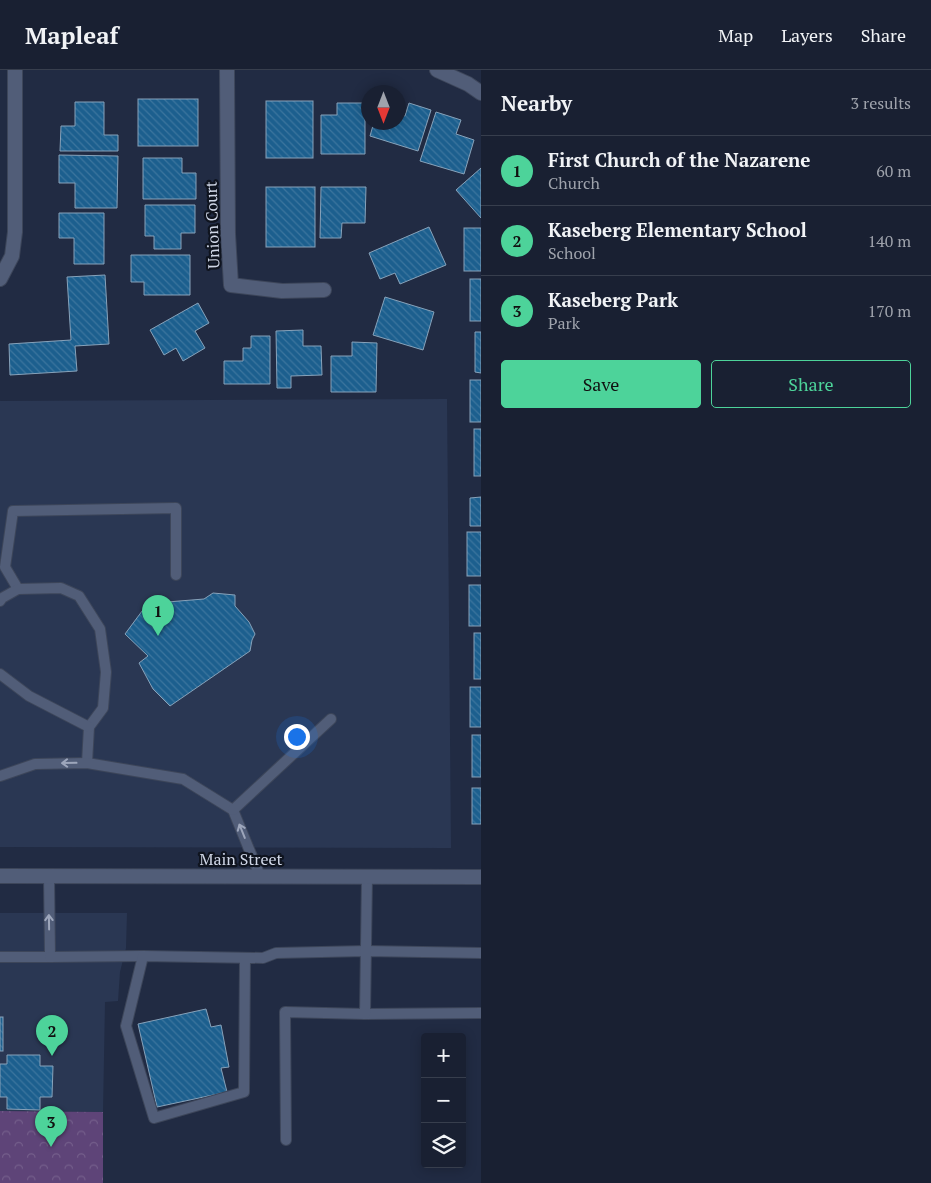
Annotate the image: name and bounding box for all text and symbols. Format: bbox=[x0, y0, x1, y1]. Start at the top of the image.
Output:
text: Mapleaf bbox=[25, 19, 118, 51]
text: Map bbox=[718, 23, 753, 47]
text: Layers bbox=[781, 23, 833, 47]
text: Share bbox=[861, 23, 906, 47]
north arrow bbox=[361, 85, 406, 130]
text: Nearby bbox=[501, 89, 572, 117]
text: 3 results bbox=[851, 92, 911, 114]
text: First Church of the Nazarene bbox=[548, 147, 811, 172]
text: 1 bbox=[512, 160, 522, 182]
text: 60 m bbox=[876, 160, 911, 182]
text: Church bbox=[548, 172, 600, 194]
street label: Union Court bbox=[199, 181, 225, 269]
text: Kaseberg Elementary School bbox=[548, 217, 807, 242]
text: 2 bbox=[512, 230, 522, 252]
text: 140 m bbox=[868, 230, 911, 252]
text: School bbox=[548, 242, 596, 264]
text: Kaseberg Park bbox=[548, 287, 678, 312]
text: 3 bbox=[512, 300, 522, 322]
text: 170 m bbox=[868, 300, 911, 322]
text: Park bbox=[548, 312, 580, 334]
button: Save bbox=[501, 360, 701, 408]
button: Share bbox=[711, 360, 911, 408]
pin: 1 bbox=[142, 595, 174, 636]
your location bbox=[284, 724, 310, 750]
one-way arrow bbox=[61, 758, 78, 768]
one-way arrow bbox=[236, 824, 246, 839]
street label: Main Street bbox=[200, 848, 282, 870]
one-way arrow bbox=[44, 915, 54, 931]
pin: 2 bbox=[36, 1015, 68, 1056]
map controls bbox=[421, 1033, 466, 1168]
button: + bbox=[421, 1033, 466, 1078]
button: − bbox=[421, 1078, 466, 1123]
pin: 3 bbox=[35, 1106, 67, 1147]
button: layers bbox=[421, 1123, 466, 1168]

